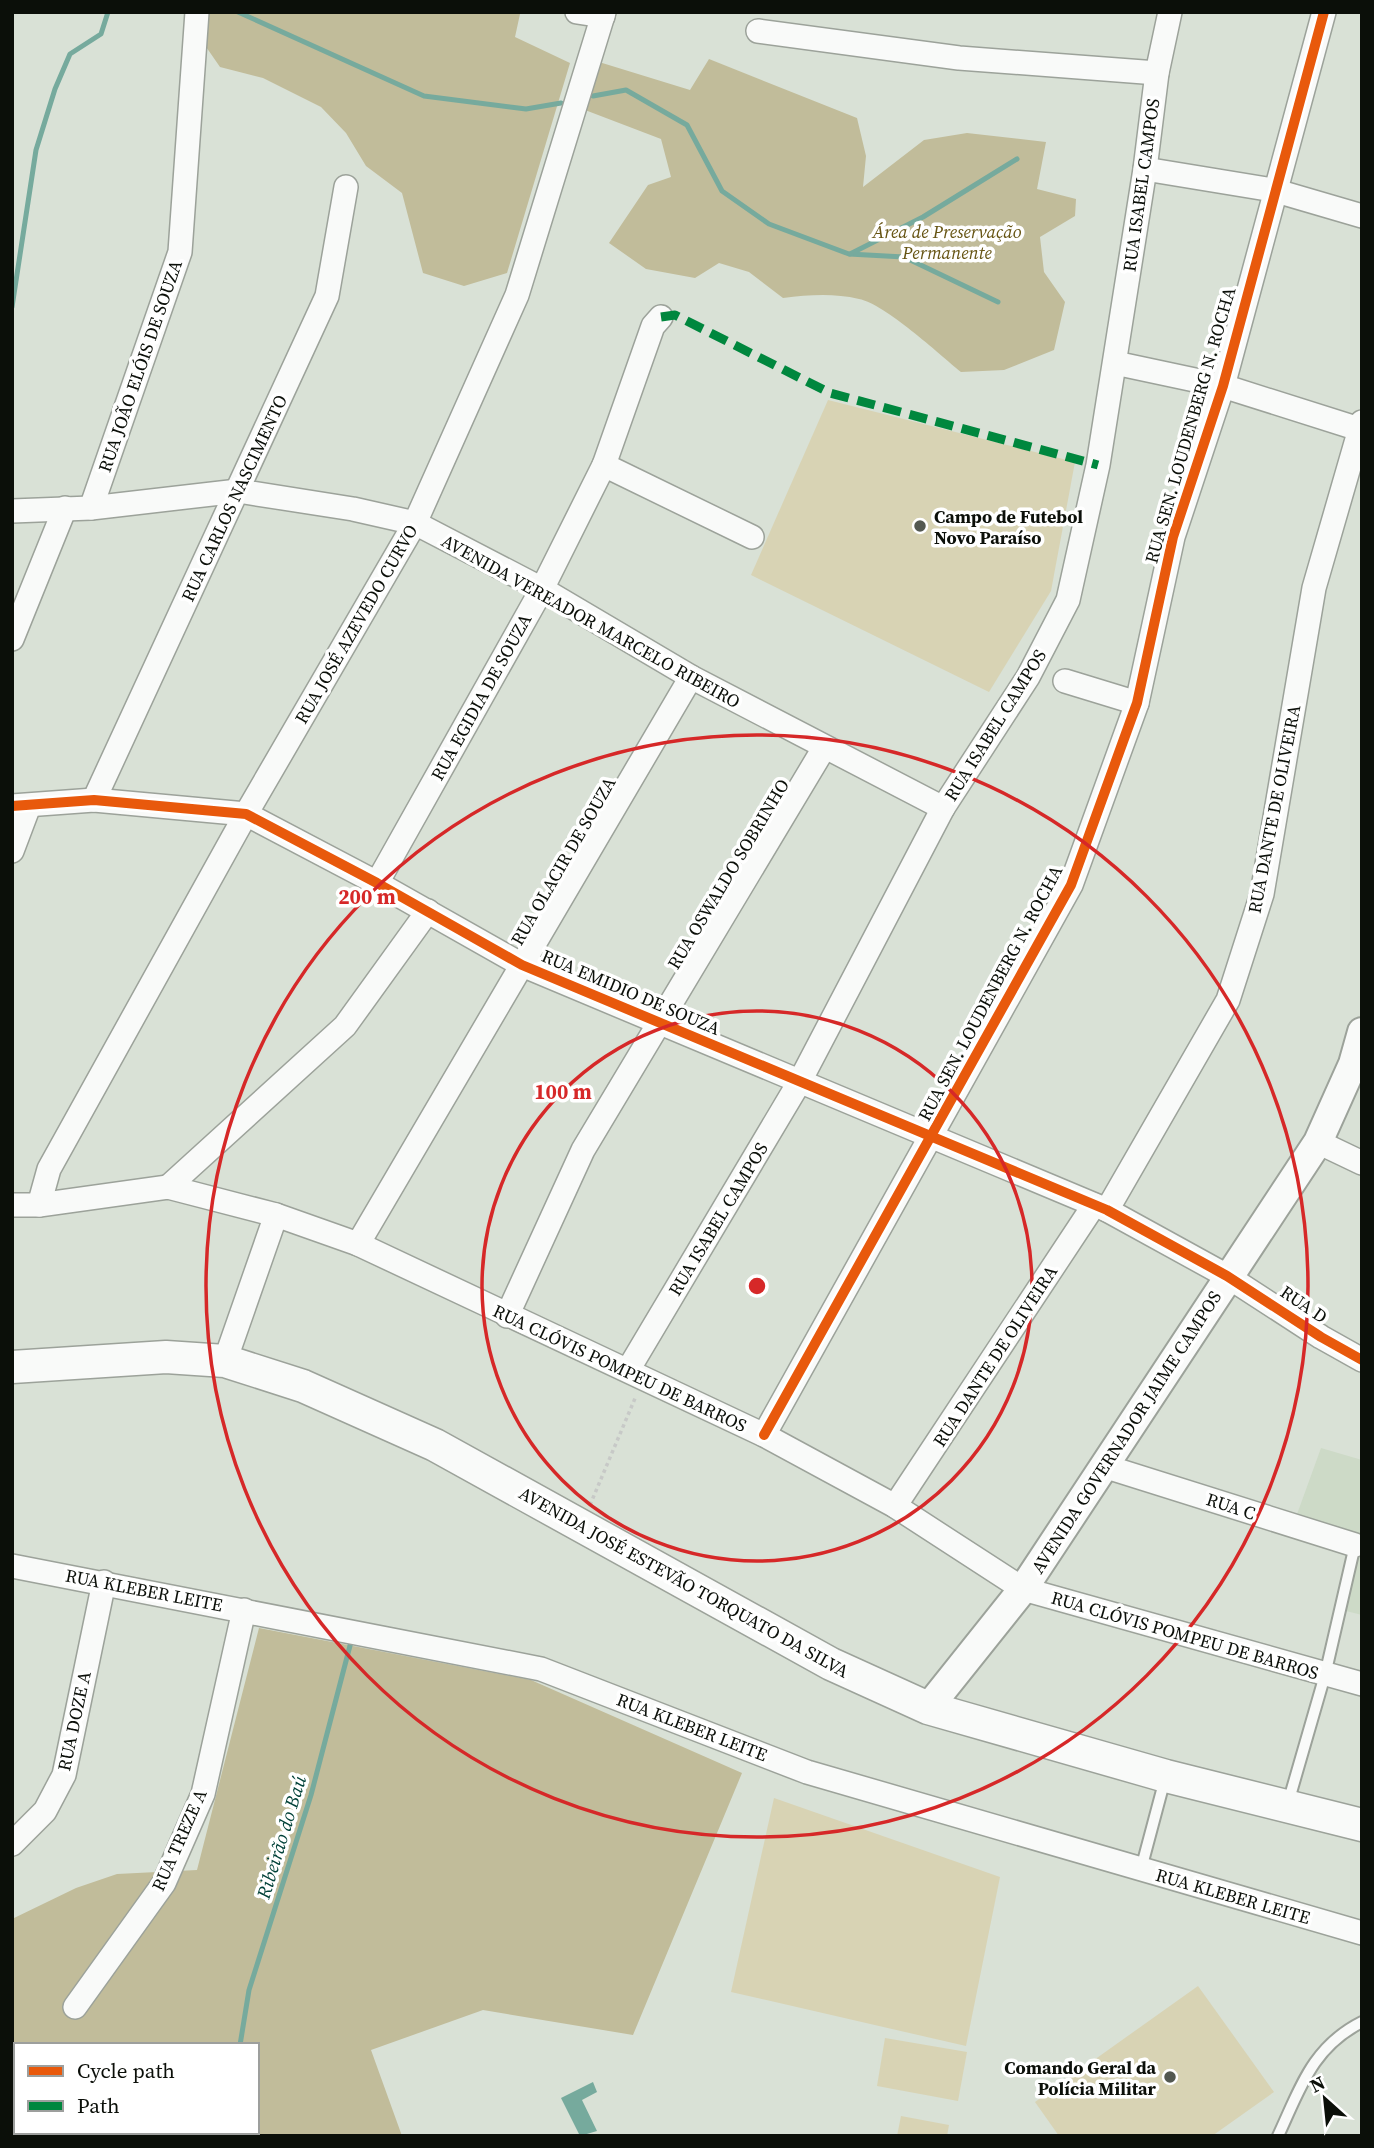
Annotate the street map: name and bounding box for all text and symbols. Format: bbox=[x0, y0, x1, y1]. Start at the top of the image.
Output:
street label: RUA ISABEL CAMPOS bbox=[1116, 97, 1166, 273]
park label: Área de Preservação Permanente bbox=[872, 219, 1022, 265]
street label: RUA JOÃO ELÓIS DE SOUZA bbox=[92, 256, 188, 475]
street label: RUA SEN. LOUDENBERG N. ROCHA bbox=[1139, 284, 1241, 566]
street label: RUA CARLOS NASCIMENTO bbox=[175, 390, 293, 606]
place label: Campo de Futebol Novo Paraíso bbox=[934, 504, 1083, 550]
marker: Campo de Futebol Novo Paraíso bbox=[912, 518, 928, 534]
street label: RUA JOSÉ AZEVEDO CURVO bbox=[289, 520, 423, 728]
street label: AVENIDA VEREADOR MARCELO RIBEIRO bbox=[437, 528, 745, 714]
street label: RUA EGIDIA DE SOUZA bbox=[425, 609, 537, 785]
street label: RUA ISABEL CAMPOS bbox=[938, 644, 1052, 806]
street label: RUA DANTE DE OLIVEIRA bbox=[1242, 703, 1306, 915]
street label: RUA OLACIR DE SOUZA bbox=[504, 772, 622, 950]
street label: RUA OSWALDO SOBRINHO bbox=[661, 774, 795, 974]
street label: RUA SEN. LOUDENBERG N. ROCHA bbox=[912, 861, 1068, 1125]
text: 200 m bbox=[338, 882, 396, 911]
street label: RUA EMIDIO DE SOUZA bbox=[538, 943, 724, 1041]
text: 100 m bbox=[534, 1077, 592, 1106]
street label: RUA ISABEL CAMPOS bbox=[662, 1138, 774, 1300]
street label: RUA DANTE DE OLIVEIRA bbox=[927, 1260, 1063, 1452]
centre of rings bbox=[745, 1274, 769, 1298]
street label: RUA D bbox=[1276, 1279, 1332, 1329]
street label: AVENIDA GOVERNADOR JAIME CAMPOS bbox=[1025, 1286, 1227, 1578]
street label: RUA CLÓVIS POMPEU DE BARROS bbox=[489, 1298, 751, 1438]
street label: AVENIDA JOSÉ ESTEVÃO TORQUATO DA SILVA bbox=[514, 1480, 854, 1684]
street label: RUA C bbox=[1203, 1486, 1259, 1526]
street label: RUA KLEBER LEITE bbox=[63, 1563, 225, 1618]
street label: RUA CLÓVIS POMPEU DE BARROS bbox=[1048, 1585, 1322, 1685]
street label: RUA DOZE A bbox=[51, 1669, 97, 1773]
street label: RUA KLEBER LEITE bbox=[613, 1687, 771, 1767]
water label: Ribeirão do Baú bbox=[250, 1772, 312, 1903]
street label: RUA TREZE A bbox=[145, 1785, 213, 1895]
street label: RUA KLEBER LEITE bbox=[1153, 1862, 1313, 1930]
legend bbox=[14, 2043, 259, 2134]
place label: Comando Geral da Polícia Militar bbox=[1004, 2055, 1157, 2101]
text: Cycle path bbox=[77, 2056, 175, 2085]
north arrow bbox=[1290, 2064, 1360, 2134]
marker: Comando Geral da Polícia Militar bbox=[1162, 2069, 1178, 2085]
text: N bbox=[1305, 2069, 1329, 2099]
text: Path bbox=[77, 2091, 120, 2120]

